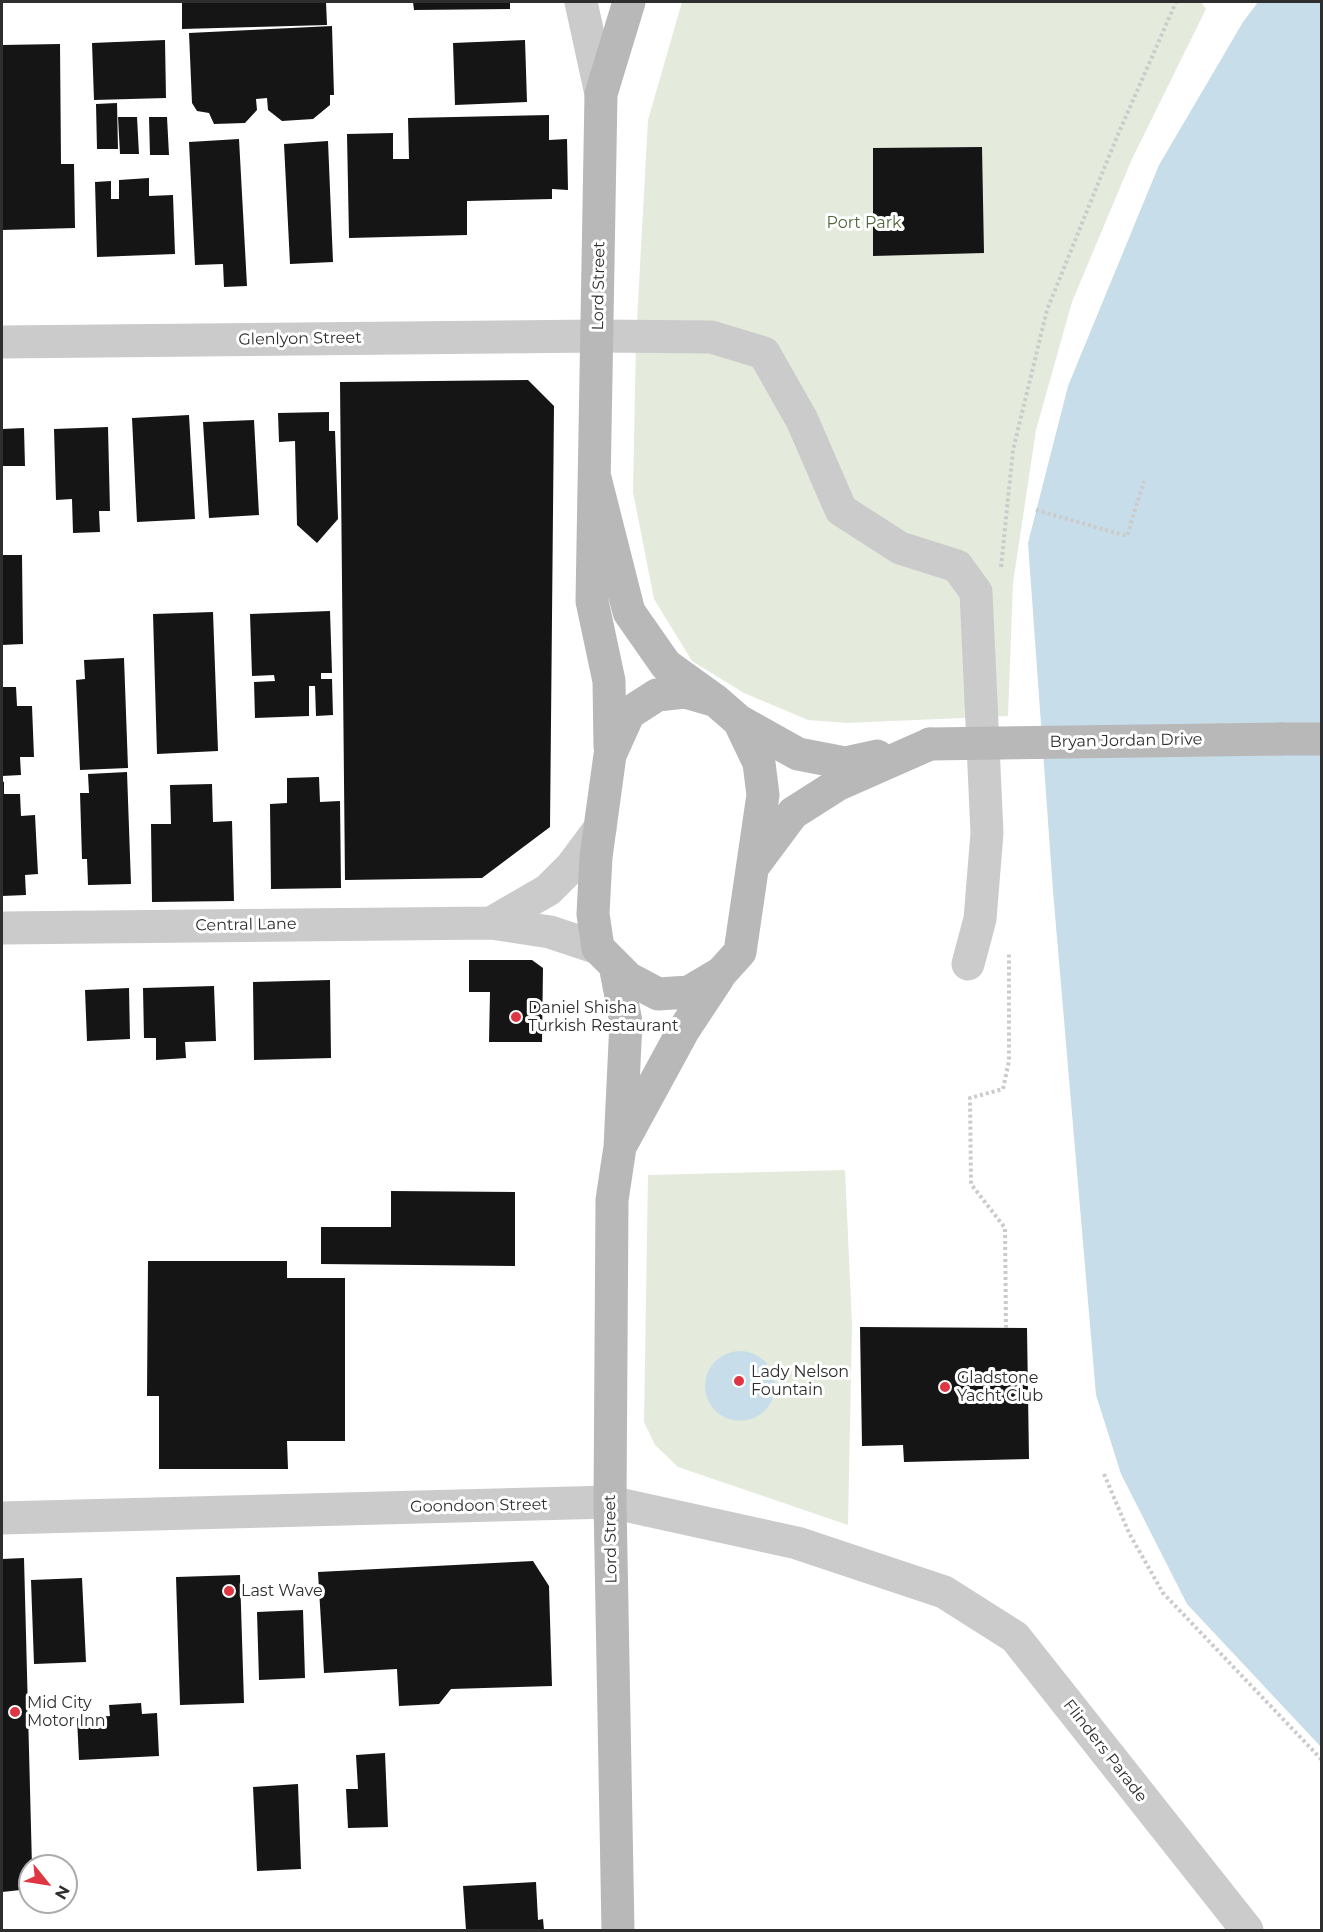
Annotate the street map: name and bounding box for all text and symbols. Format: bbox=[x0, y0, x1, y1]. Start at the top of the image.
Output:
park label: Port Park bbox=[826, 213, 902, 233]
street label: Lord Street bbox=[589, 241, 609, 331]
street label: Glenlyon Street bbox=[238, 328, 362, 350]
street label: Bryan Jordan Drive bbox=[1050, 730, 1202, 752]
street label: Central Lane bbox=[195, 915, 297, 935]
place label: Daniel Shisha Turkish Restaurant bbox=[528, 998, 679, 1036]
marker: Daniel Shisha Turkish Restaurant bbox=[509, 1010, 523, 1024]
place label: Lady Nelson Fountain bbox=[751, 1362, 849, 1400]
place label: Gladstone Yacht Club bbox=[957, 1368, 1043, 1406]
marker: Lady Nelson Fountain bbox=[732, 1374, 746, 1388]
marker: Gladstone Yacht Club bbox=[938, 1380, 952, 1394]
street label: Lord Street bbox=[601, 1494, 621, 1584]
street label: Goondoon Street bbox=[410, 1495, 548, 1517]
place label: Last Wave bbox=[241, 1581, 323, 1601]
marker: Last Wave bbox=[222, 1584, 236, 1598]
place label: Mid City Motor Inn bbox=[27, 1693, 106, 1731]
street label: Flinders Parade bbox=[1059, 1696, 1151, 1806]
marker: Mid City Motor Inn bbox=[8, 1705, 22, 1719]
north arrow bbox=[18, 1854, 78, 1914]
text: N bbox=[51, 1882, 74, 1903]

